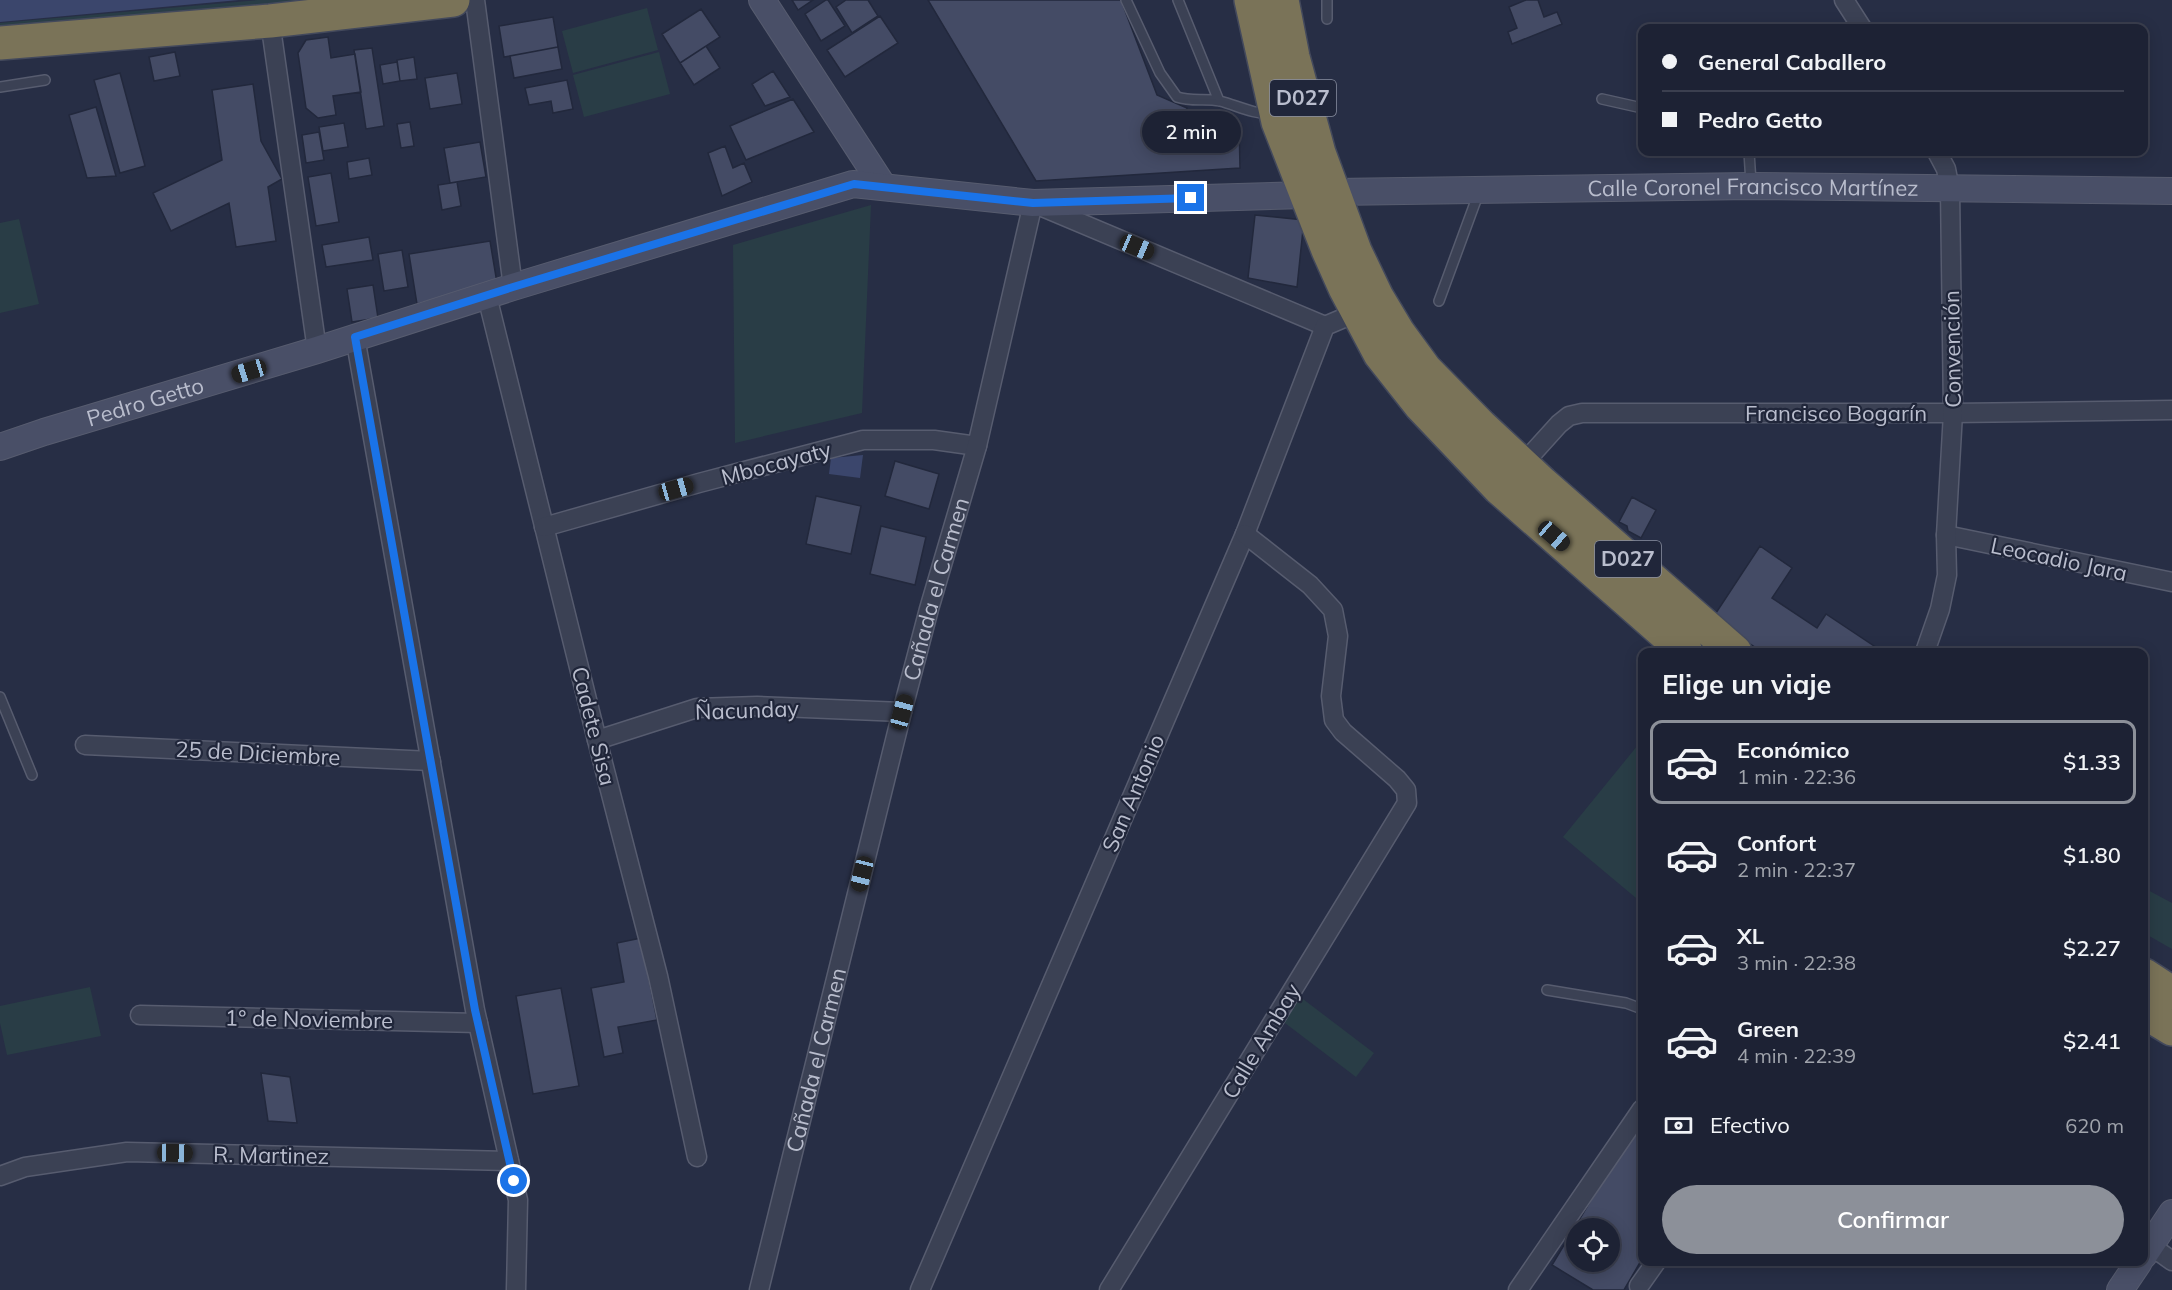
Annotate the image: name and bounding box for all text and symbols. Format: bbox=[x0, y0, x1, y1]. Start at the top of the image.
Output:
text: General Caballero bbox=[1698, 48, 1886, 76]
road number: D027 bbox=[1270, 80, 1336, 116]
text: Pedro Getto bbox=[1698, 106, 1823, 134]
callout: 2 min bbox=[1142, 111, 1240, 153]
text: 2 min bbox=[1166, 119, 1217, 144]
street label: Calle Coronel Francisco Martínez bbox=[1587, 172, 1919, 202]
route end bbox=[1177, 184, 1204, 211]
car bbox=[1117, 232, 1157, 262]
street label: Convención bbox=[1937, 290, 1967, 408]
car bbox=[229, 357, 269, 385]
street label: Pedro Getto bbox=[83, 371, 207, 432]
street label: Francisco Bogarín bbox=[1745, 399, 1927, 427]
street label: Mbocayaty bbox=[718, 435, 834, 491]
car bbox=[656, 475, 696, 503]
street label: Cañada el Carmen bbox=[897, 494, 975, 684]
car bbox=[1535, 517, 1573, 555]
street label: Leocadio Jara bbox=[1988, 531, 2130, 587]
road number: D027 bbox=[1595, 541, 1661, 577]
street label: Cadete Sisa bbox=[566, 664, 622, 788]
text: Elige un viaje bbox=[1662, 667, 1831, 701]
car bbox=[889, 692, 915, 732]
street label: Ñacunday bbox=[694, 694, 800, 726]
street label: San Antonio bbox=[1096, 730, 1170, 856]
street label: 25 de Diciembre bbox=[175, 735, 341, 771]
icon: car bbox=[1665, 735, 1719, 789]
text: Económico bbox=[1737, 736, 1850, 764]
text: $1.33 bbox=[2063, 748, 2121, 776]
text: 1 min · 22:36 bbox=[1737, 764, 1856, 789]
icon: car bbox=[1665, 828, 1719, 882]
text: Confort bbox=[1737, 829, 1816, 857]
text: $1.80 bbox=[2063, 841, 2121, 869]
car bbox=[849, 854, 875, 894]
text: 2 min · 22:37 bbox=[1737, 857, 1856, 882]
icon: car bbox=[1665, 921, 1719, 975]
text: XL bbox=[1737, 922, 1764, 950]
text: $2.27 bbox=[2063, 934, 2121, 962]
text: 3 min · 22:38 bbox=[1737, 950, 1856, 975]
street label: Cañada el Carmen bbox=[780, 965, 852, 1155]
street label: Calle Ambay bbox=[1216, 978, 1307, 1104]
street label: 1° de Noviembre bbox=[225, 1004, 393, 1034]
icon: car bbox=[1665, 1014, 1719, 1068]
text: Green bbox=[1737, 1015, 1799, 1043]
text: $2.41 bbox=[2063, 1027, 2121, 1055]
text: 4 min · 22:39 bbox=[1737, 1043, 1856, 1068]
icon: cash bbox=[1662, 1109, 1695, 1142]
text: Efectivo bbox=[1710, 1111, 1790, 1139]
text: 620 m bbox=[2065, 1113, 2124, 1138]
street label: R. Martinez bbox=[213, 1140, 329, 1170]
car bbox=[157, 1144, 193, 1162]
route start bbox=[500, 1167, 527, 1194]
button: Confirmar bbox=[1662, 1185, 2124, 1254]
map controls bbox=[1566, 1218, 1620, 1272]
button: locate bbox=[1566, 1218, 1620, 1272]

